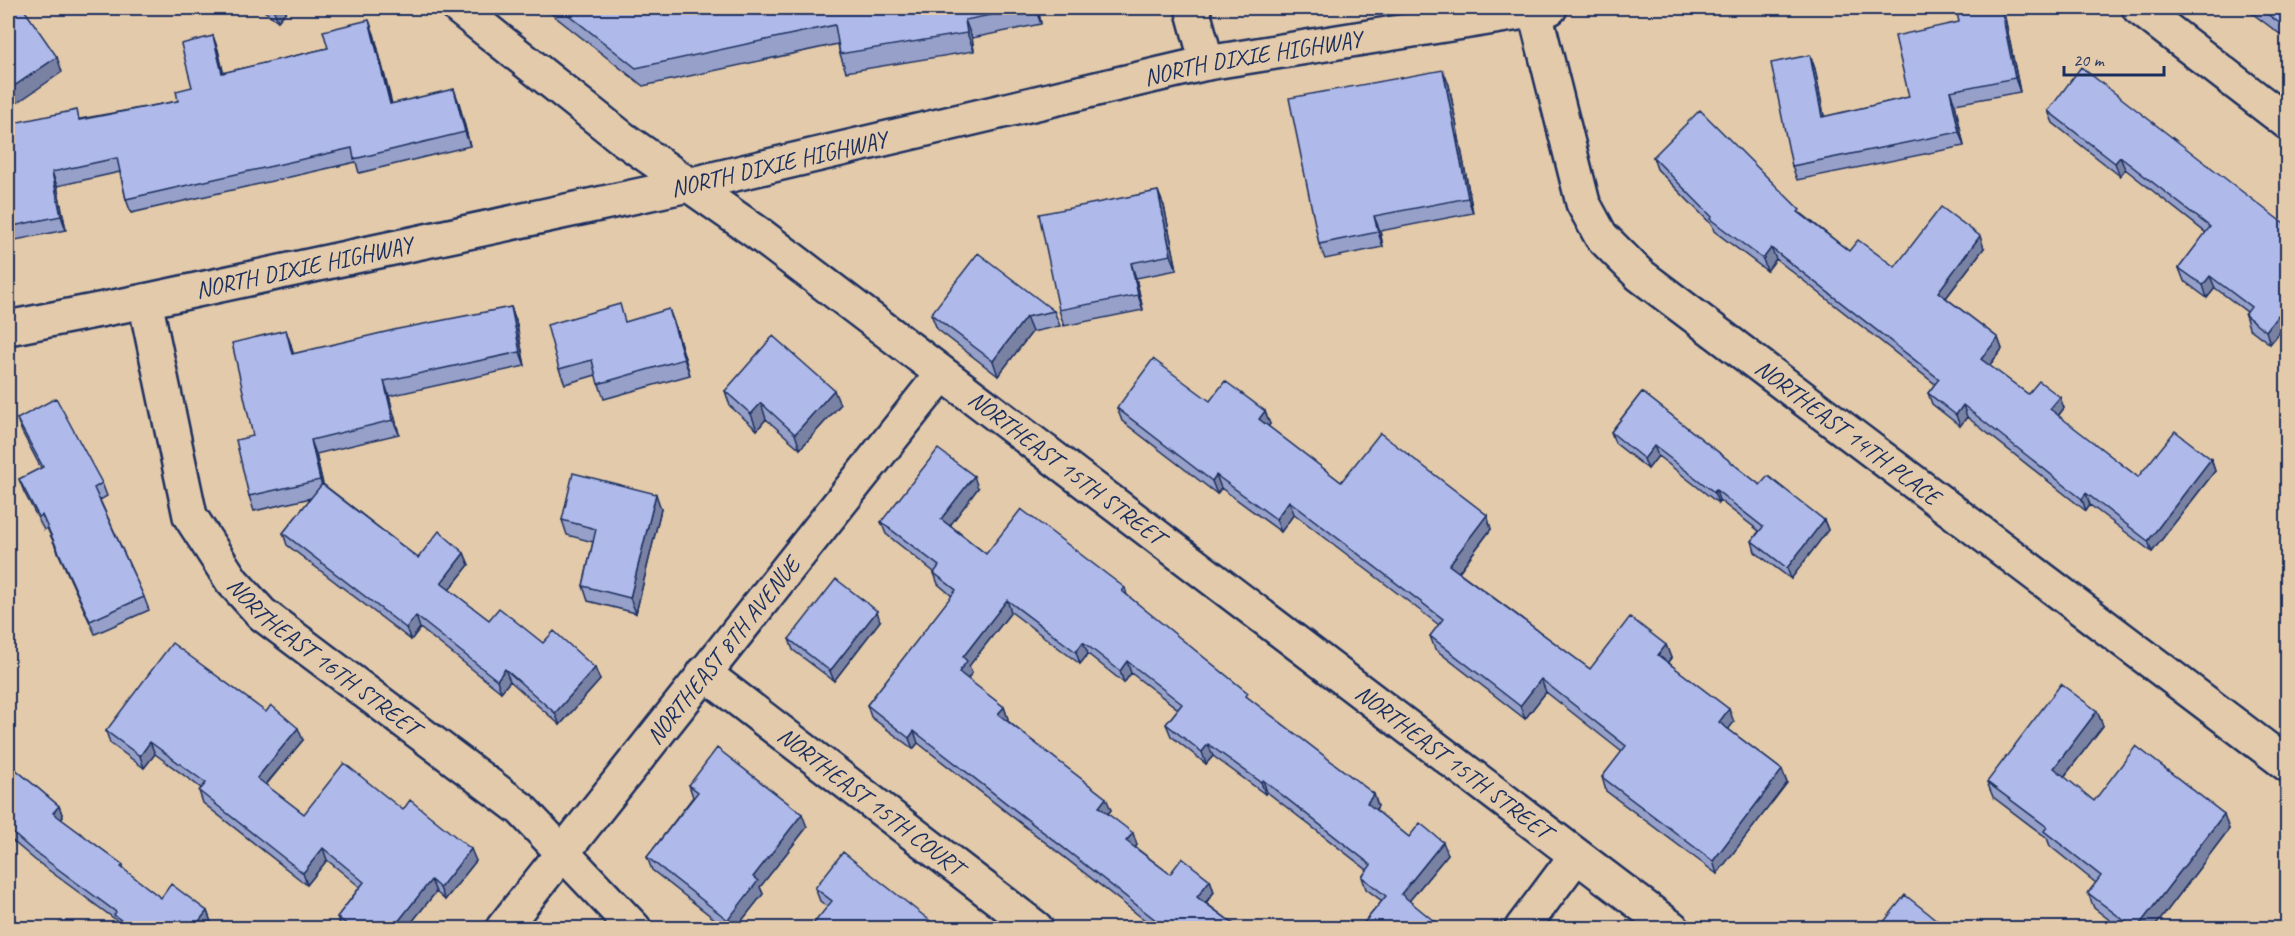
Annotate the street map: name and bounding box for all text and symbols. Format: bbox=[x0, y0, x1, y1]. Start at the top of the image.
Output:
street label: NORTH DIXIE HIGHWAY bbox=[1141, 23, 1368, 92]
scale bar bbox=[2064, 39, 2164, 77]
text: 20 m bbox=[2073, 49, 2106, 71]
street label: NORTH DIXIE HIGHWAY bbox=[668, 123, 893, 203]
street label: NORTH DIXIE HIGHWAY bbox=[193, 229, 419, 305]
street label: NORTHEAST 14TH PLACE bbox=[1749, 352, 1948, 513]
street label: NORTHEAST 15TH STREET bbox=[963, 384, 1175, 555]
street label: NORTHEAST 8TH AVENUE bbox=[639, 548, 808, 750]
street label: NORTHEAST 16TH STREET bbox=[221, 571, 430, 746]
street label: NORTHEAST 15TH STREET bbox=[1349, 678, 1562, 849]
street label: NORTHEAST 15TH COURT bbox=[772, 720, 974, 885]

